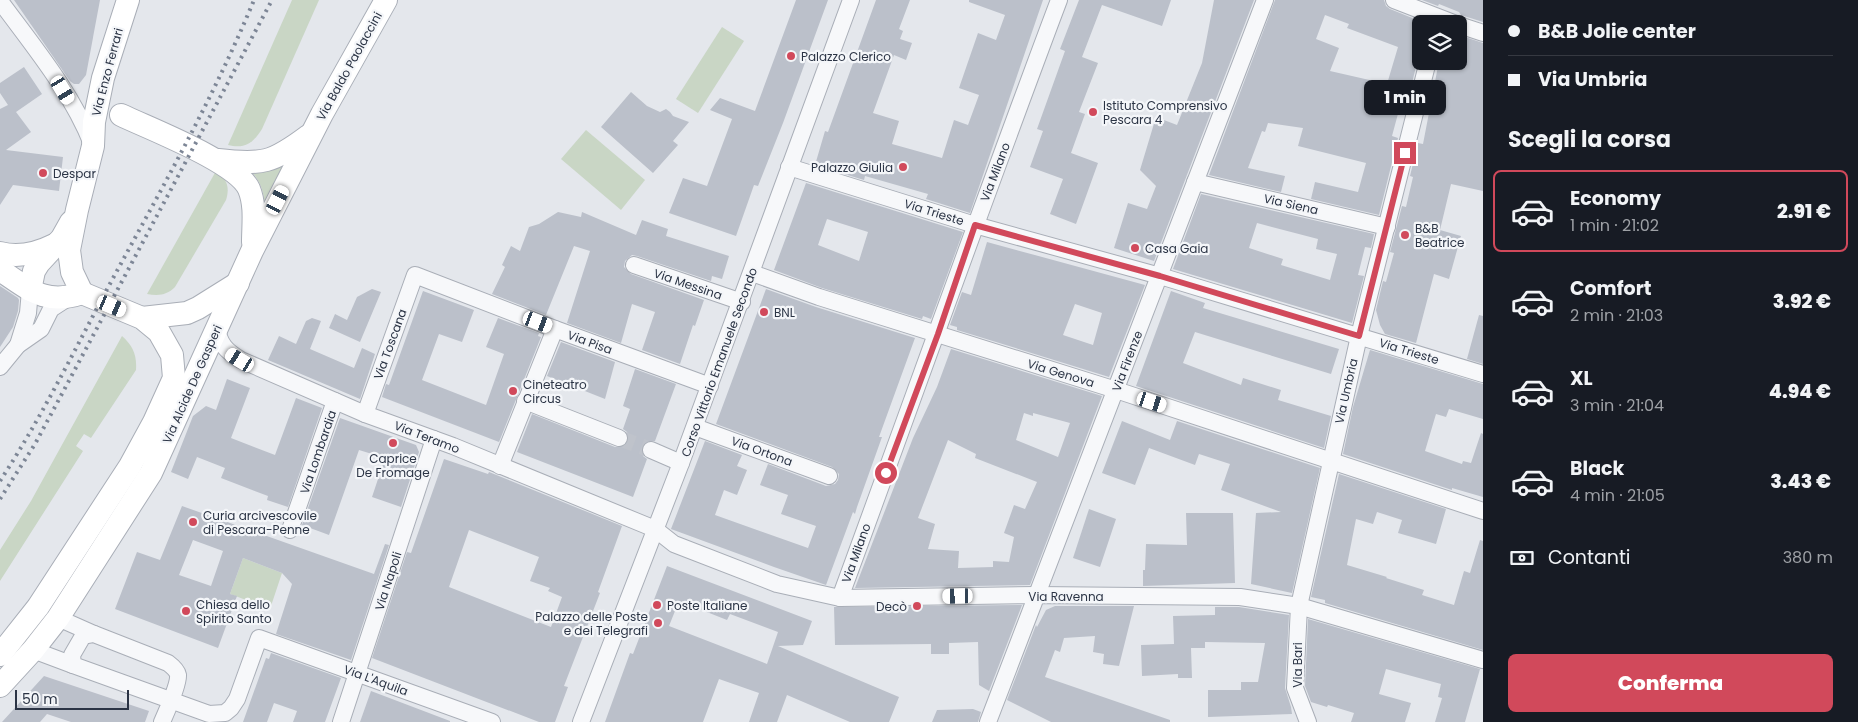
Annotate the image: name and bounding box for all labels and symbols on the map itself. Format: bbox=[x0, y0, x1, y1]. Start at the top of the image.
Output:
street label: Via Baldo Paolaccini bbox=[312, 9, 386, 123]
street label: Via Enzo Ferrari bbox=[87, 26, 127, 118]
place label: Palazzo Clerico bbox=[801, 48, 891, 65]
marker: Palazzo Clerico bbox=[785, 50, 797, 62]
car bbox=[48, 73, 77, 107]
callout: 1 min bbox=[1364, 80, 1446, 116]
place label: Istituto Comprensivo Pescara 4 bbox=[1103, 97, 1228, 128]
marker: Istituto Comprensivo Pescara 4 bbox=[1087, 106, 1099, 118]
street label: Via Milano bbox=[976, 140, 1014, 204]
route end bbox=[1394, 142, 1416, 164]
place label: Palazzo Giulia bbox=[811, 159, 893, 176]
marker: Palazzo Giulia bbox=[897, 161, 909, 173]
place label: Despar bbox=[53, 165, 96, 182]
marker: Despar bbox=[37, 167, 49, 179]
car bbox=[264, 183, 291, 217]
street label: Via Siena bbox=[1262, 189, 1320, 219]
street label: Via Trieste bbox=[902, 195, 966, 229]
place label: B&B Beatrice bbox=[1415, 220, 1464, 251]
marker: B&B Beatrice bbox=[1399, 229, 1411, 241]
place label: Casa Gaia bbox=[1145, 240, 1208, 257]
marker: Casa Gaia bbox=[1129, 242, 1141, 254]
street label: Via Messina bbox=[651, 264, 725, 304]
street label: Corso Vittorio Emanuele Secondo bbox=[677, 265, 761, 459]
car bbox=[95, 293, 128, 319]
place label: BNL bbox=[774, 304, 795, 321]
street label: Via Toscana bbox=[369, 306, 411, 382]
marker: BNL bbox=[758, 306, 770, 318]
car bbox=[521, 310, 554, 334]
street label: Via Alcide De Gasperi bbox=[158, 322, 226, 446]
street label: Via Pisa bbox=[565, 326, 615, 358]
street label: Via Firenze bbox=[1108, 328, 1146, 394]
street label: Via Trieste bbox=[1377, 334, 1441, 368]
car bbox=[223, 346, 256, 374]
street label: Via Genova bbox=[1025, 355, 1097, 391]
street label: Via Umbria bbox=[1330, 357, 1362, 425]
place label: Cineteatro Circus bbox=[523, 376, 587, 407]
marker: Cineteatro Circus bbox=[507, 385, 519, 397]
car bbox=[1135, 390, 1168, 414]
street label: Via Lombardia bbox=[296, 408, 340, 496]
street label: Via Teramo bbox=[392, 417, 463, 457]
street label: Via Ortona bbox=[729, 432, 795, 470]
marker: Caprice De Fromage bbox=[387, 437, 399, 449]
place label: Caprice De Fromage bbox=[356, 450, 430, 481]
route start bbox=[875, 462, 897, 484]
place label: Curia arcivescovile di Pescara-Penne bbox=[203, 507, 317, 538]
marker: Curia arcivescovile di Pescara-Penne bbox=[187, 516, 199, 528]
street label: Via Milano bbox=[837, 521, 875, 585]
street label: Via Napoli bbox=[371, 549, 405, 612]
car bbox=[942, 588, 973, 604]
street label: Via Ravenna bbox=[1028, 588, 1104, 605]
place label: Chiesa dello Spirito Santo bbox=[196, 596, 272, 627]
place label: Poste Italiane bbox=[667, 597, 747, 614]
place label: Decò bbox=[876, 598, 907, 615]
marker: Poste Italiane bbox=[651, 599, 663, 611]
marker: Decò bbox=[911, 600, 923, 612]
marker: Chiesa dello Spirito Santo bbox=[180, 605, 192, 617]
place label: Palazzo delle Poste e dei Telegrafi bbox=[535, 608, 648, 639]
marker: Palazzo delle Poste e dei Telegrafi bbox=[652, 617, 664, 629]
street label: Via Bari bbox=[1289, 642, 1306, 688]
street label: Via L'Aquila bbox=[341, 660, 411, 700]
scale bar bbox=[15, 687, 129, 710]

